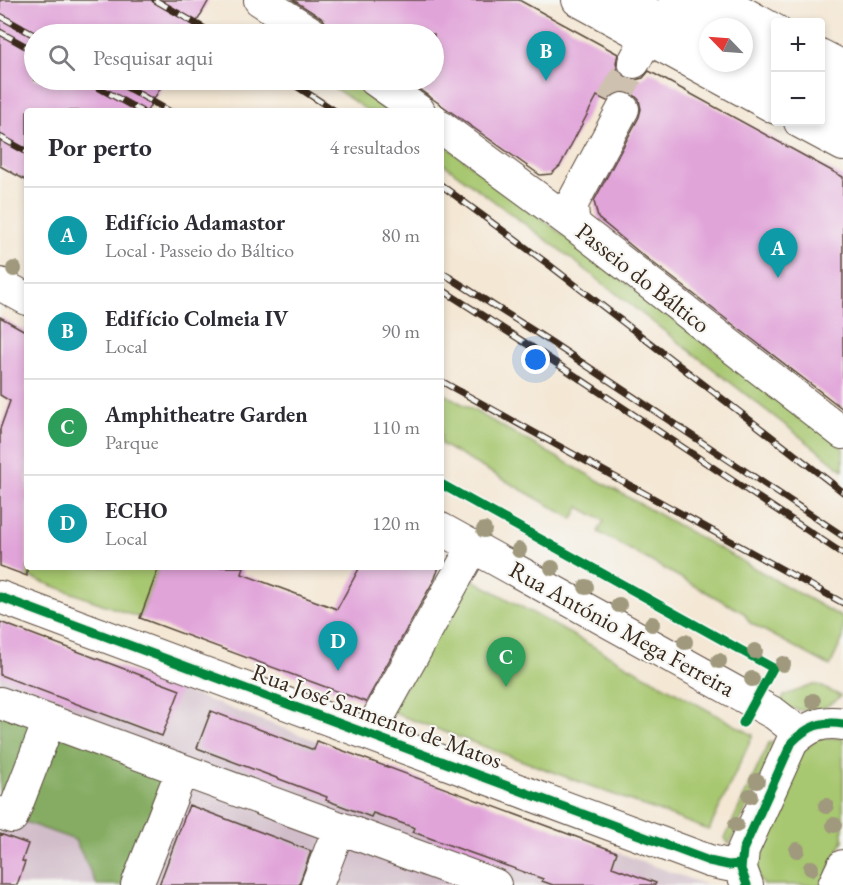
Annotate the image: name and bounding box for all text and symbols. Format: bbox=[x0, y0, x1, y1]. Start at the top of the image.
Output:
north arrow bbox=[699, 18, 753, 72]
map controls bbox=[771, 18, 825, 126]
button: + bbox=[771, 18, 825, 72]
search box bbox=[24, 24, 444, 90]
pin: B bbox=[526, 32, 566, 81]
icon: search bbox=[45, 41, 78, 74]
text: Pesquisar aqui bbox=[93, 43, 213, 72]
button: − bbox=[771, 72, 825, 126]
text: Por perto bbox=[48, 130, 152, 164]
text: 4 resultados bbox=[329, 134, 420, 160]
text: Edifício Adamastor bbox=[105, 208, 285, 237]
street label: Passeio do Báltico bbox=[570, 216, 717, 340]
text: A bbox=[60, 222, 75, 248]
text: 80 m bbox=[381, 222, 420, 248]
pin: A bbox=[758, 228, 798, 278]
text: Local · Passeio do Báltico bbox=[105, 237, 294, 263]
text: Edifício Colmeia IV bbox=[105, 304, 288, 333]
text: B bbox=[61, 318, 74, 344]
text: 90 m bbox=[381, 318, 420, 344]
text: Local bbox=[105, 333, 147, 359]
your location bbox=[521, 345, 550, 374]
text: Amphitheatre Garden bbox=[105, 400, 308, 429]
text: C bbox=[60, 414, 75, 440]
text: 110 m bbox=[372, 414, 420, 440]
text: Parque bbox=[105, 429, 158, 455]
text: ECHO bbox=[105, 496, 168, 525]
text: D bbox=[60, 510, 75, 536]
text: 120 m bbox=[372, 510, 420, 536]
text: Local bbox=[105, 525, 147, 551]
street label: Rua António Mega Ferreira bbox=[504, 554, 741, 704]
pin: D bbox=[318, 622, 358, 671]
pin: C bbox=[486, 638, 526, 687]
street label: Rua José Sarmento de Matos bbox=[248, 656, 506, 775]

